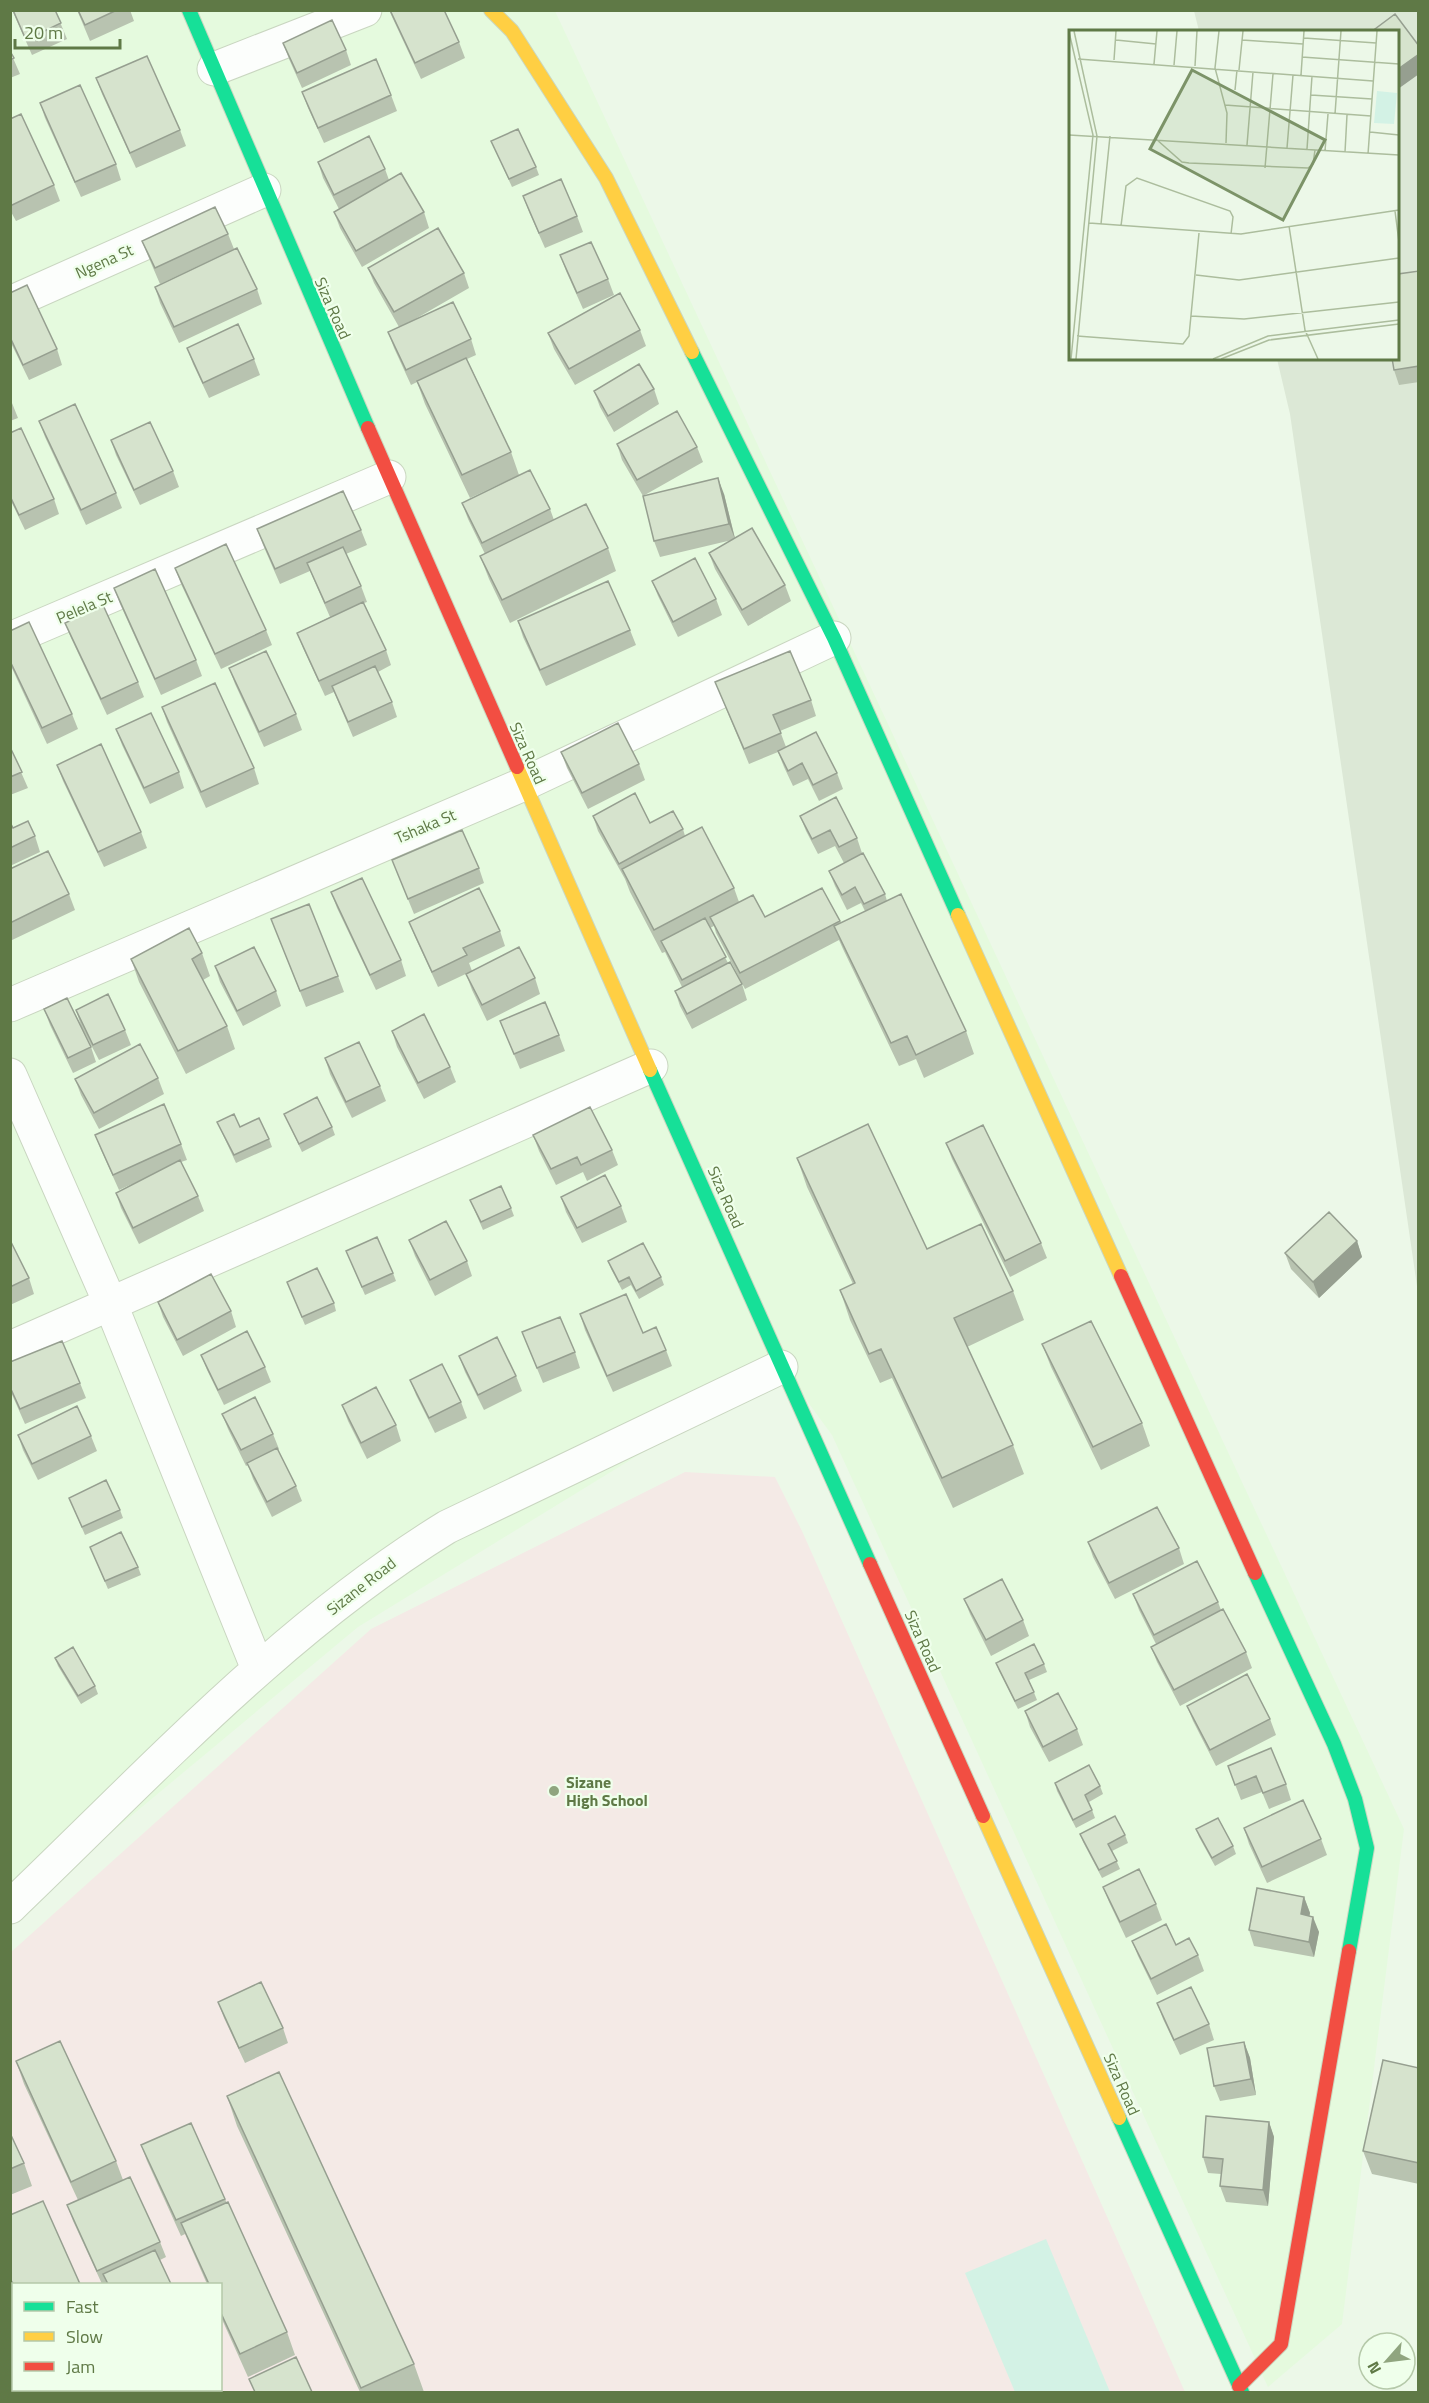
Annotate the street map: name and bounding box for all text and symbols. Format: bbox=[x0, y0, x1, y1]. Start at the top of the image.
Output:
scale bar bbox=[15, 12, 120, 50]
text: 20 m bbox=[24, 19, 63, 46]
inset map bbox=[1069, 30, 1399, 360]
street label: Ngena St bbox=[71, 237, 137, 284]
street label: Siza Road bbox=[309, 273, 357, 343]
street label: Pelela St bbox=[52, 584, 116, 630]
street label: Siza Road bbox=[504, 718, 552, 788]
street label: Tshaka St bbox=[391, 802, 460, 850]
street label: Siza Road bbox=[702, 1162, 750, 1232]
street label: Sizane Road bbox=[321, 1551, 401, 1621]
street label: Siza Road bbox=[899, 1606, 947, 1676]
place label: Sizane High School bbox=[566, 1770, 648, 1812]
marker: Sizane High School bbox=[547, 1784, 561, 1798]
street label: Siza Road bbox=[1098, 2049, 1146, 2119]
legend bbox=[12, 2283, 222, 2391]
text: Fast bbox=[66, 2293, 99, 2320]
text: Slow bbox=[66, 2323, 103, 2350]
north arrow bbox=[1357, 2331, 1417, 2391]
text: Jam bbox=[66, 2353, 95, 2380]
text: N bbox=[1361, 2358, 1387, 2379]

